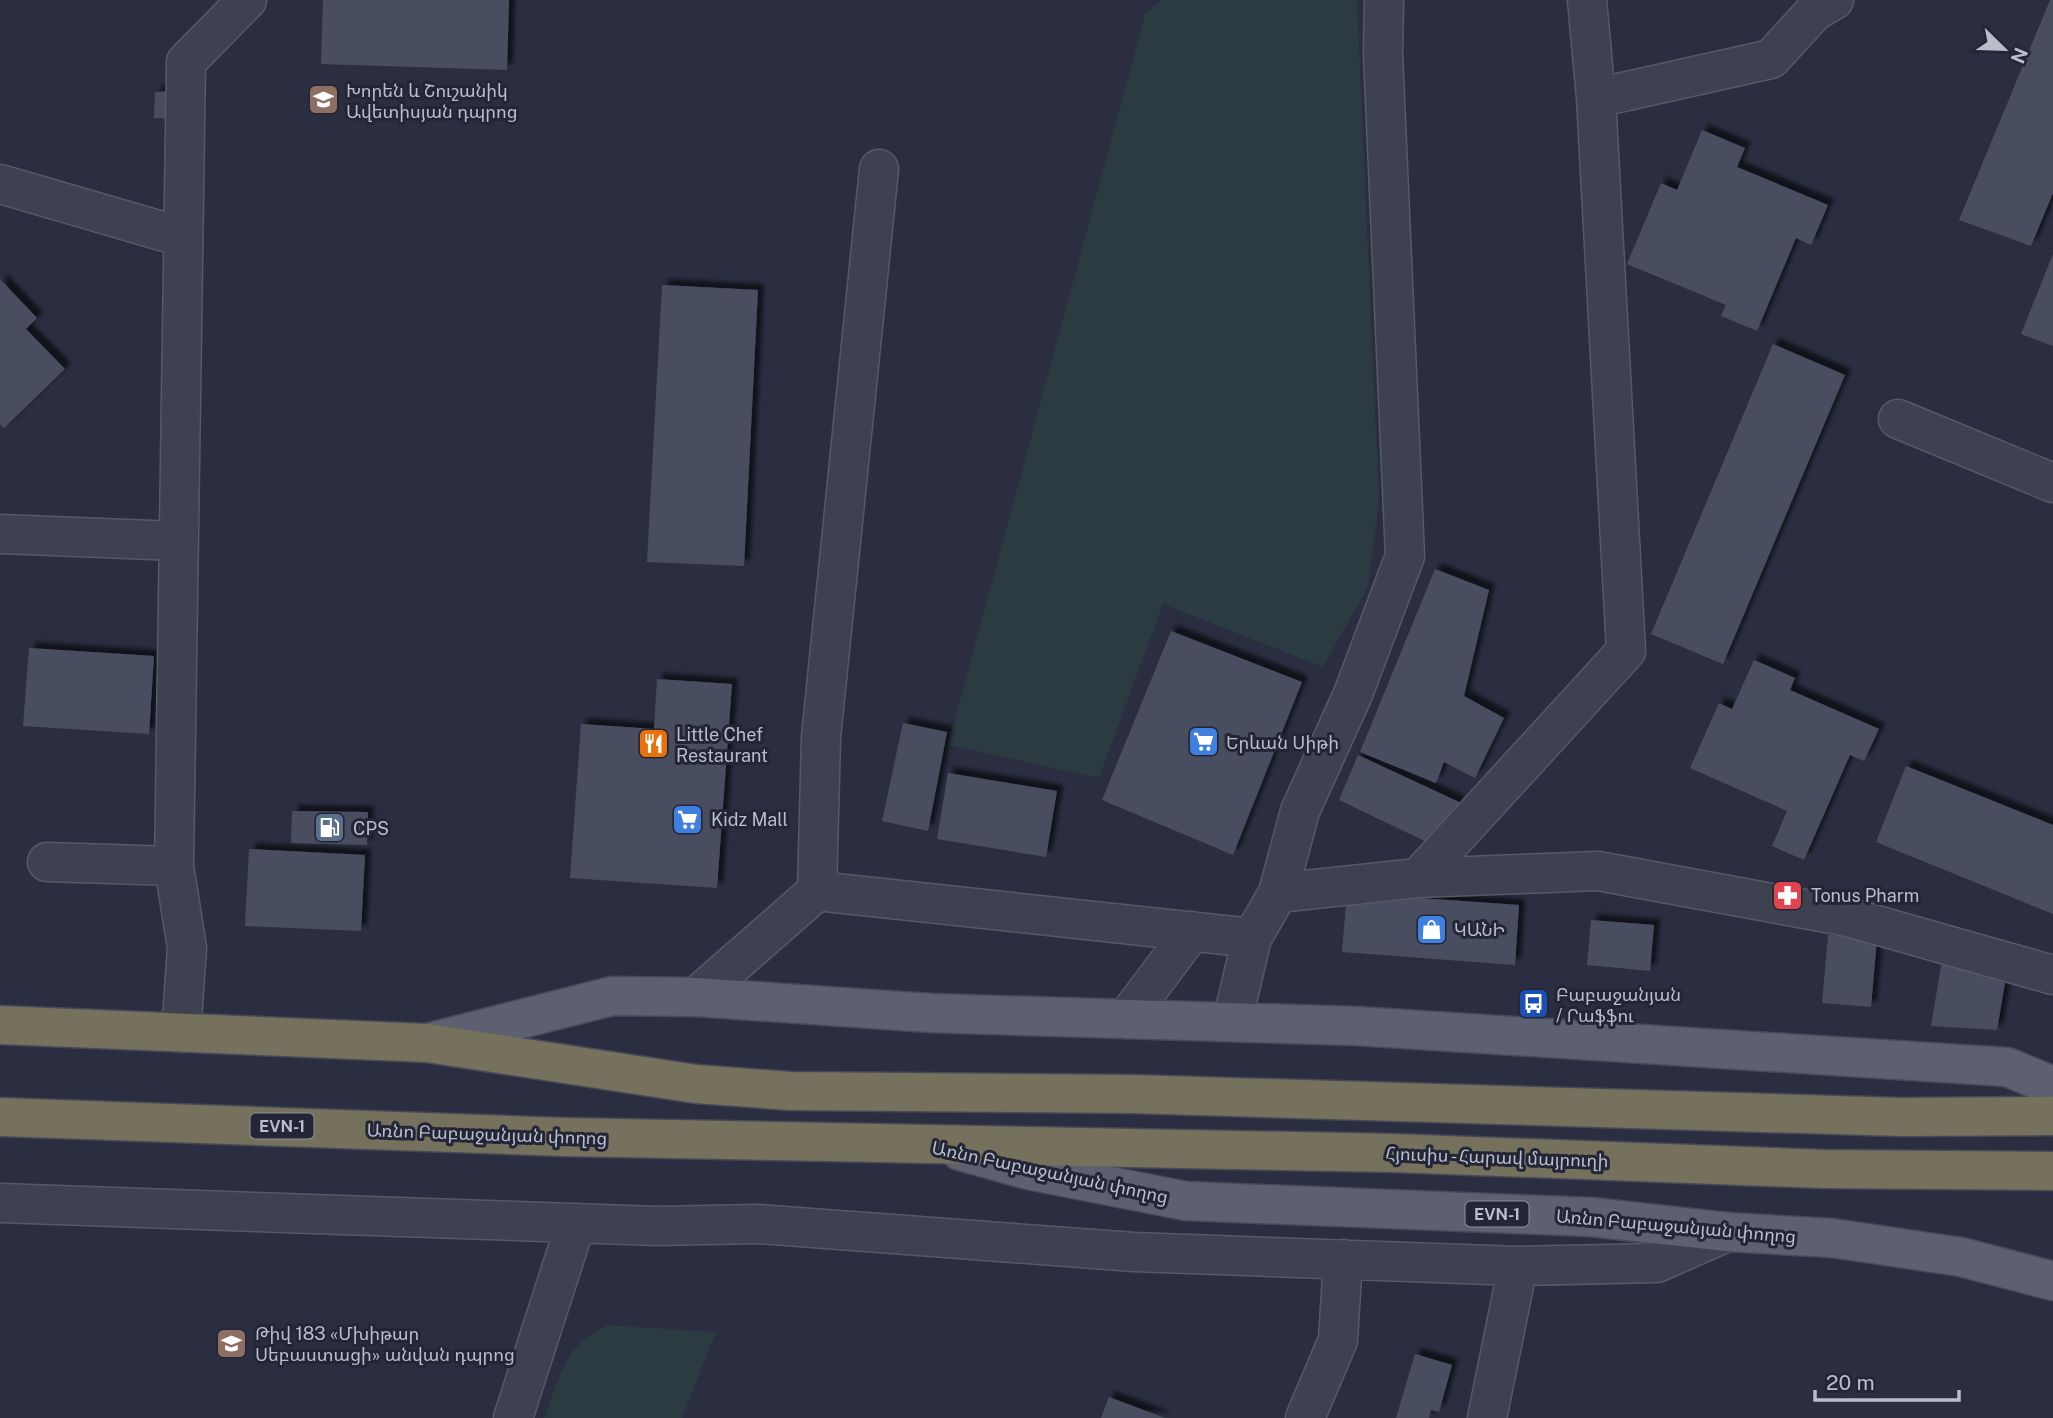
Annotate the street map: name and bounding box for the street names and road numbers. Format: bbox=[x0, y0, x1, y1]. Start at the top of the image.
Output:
road number: EVN-1 bbox=[250, 1114, 314, 1138]
street label: Առնո Բաբաջանյան փողոց bbox=[366, 1119, 608, 1149]
street label: Առնո Բաբաջանյան փողոց bbox=[930, 1137, 1170, 1207]
street label: Հյուսիս - Հարավ մայրուղի bbox=[1385, 1143, 1609, 1171]
road number: EVN-1 bbox=[1466, 1202, 1528, 1226]
street label: Առնո Բաբաջանյան փողոց bbox=[1555, 1205, 1797, 1247]

